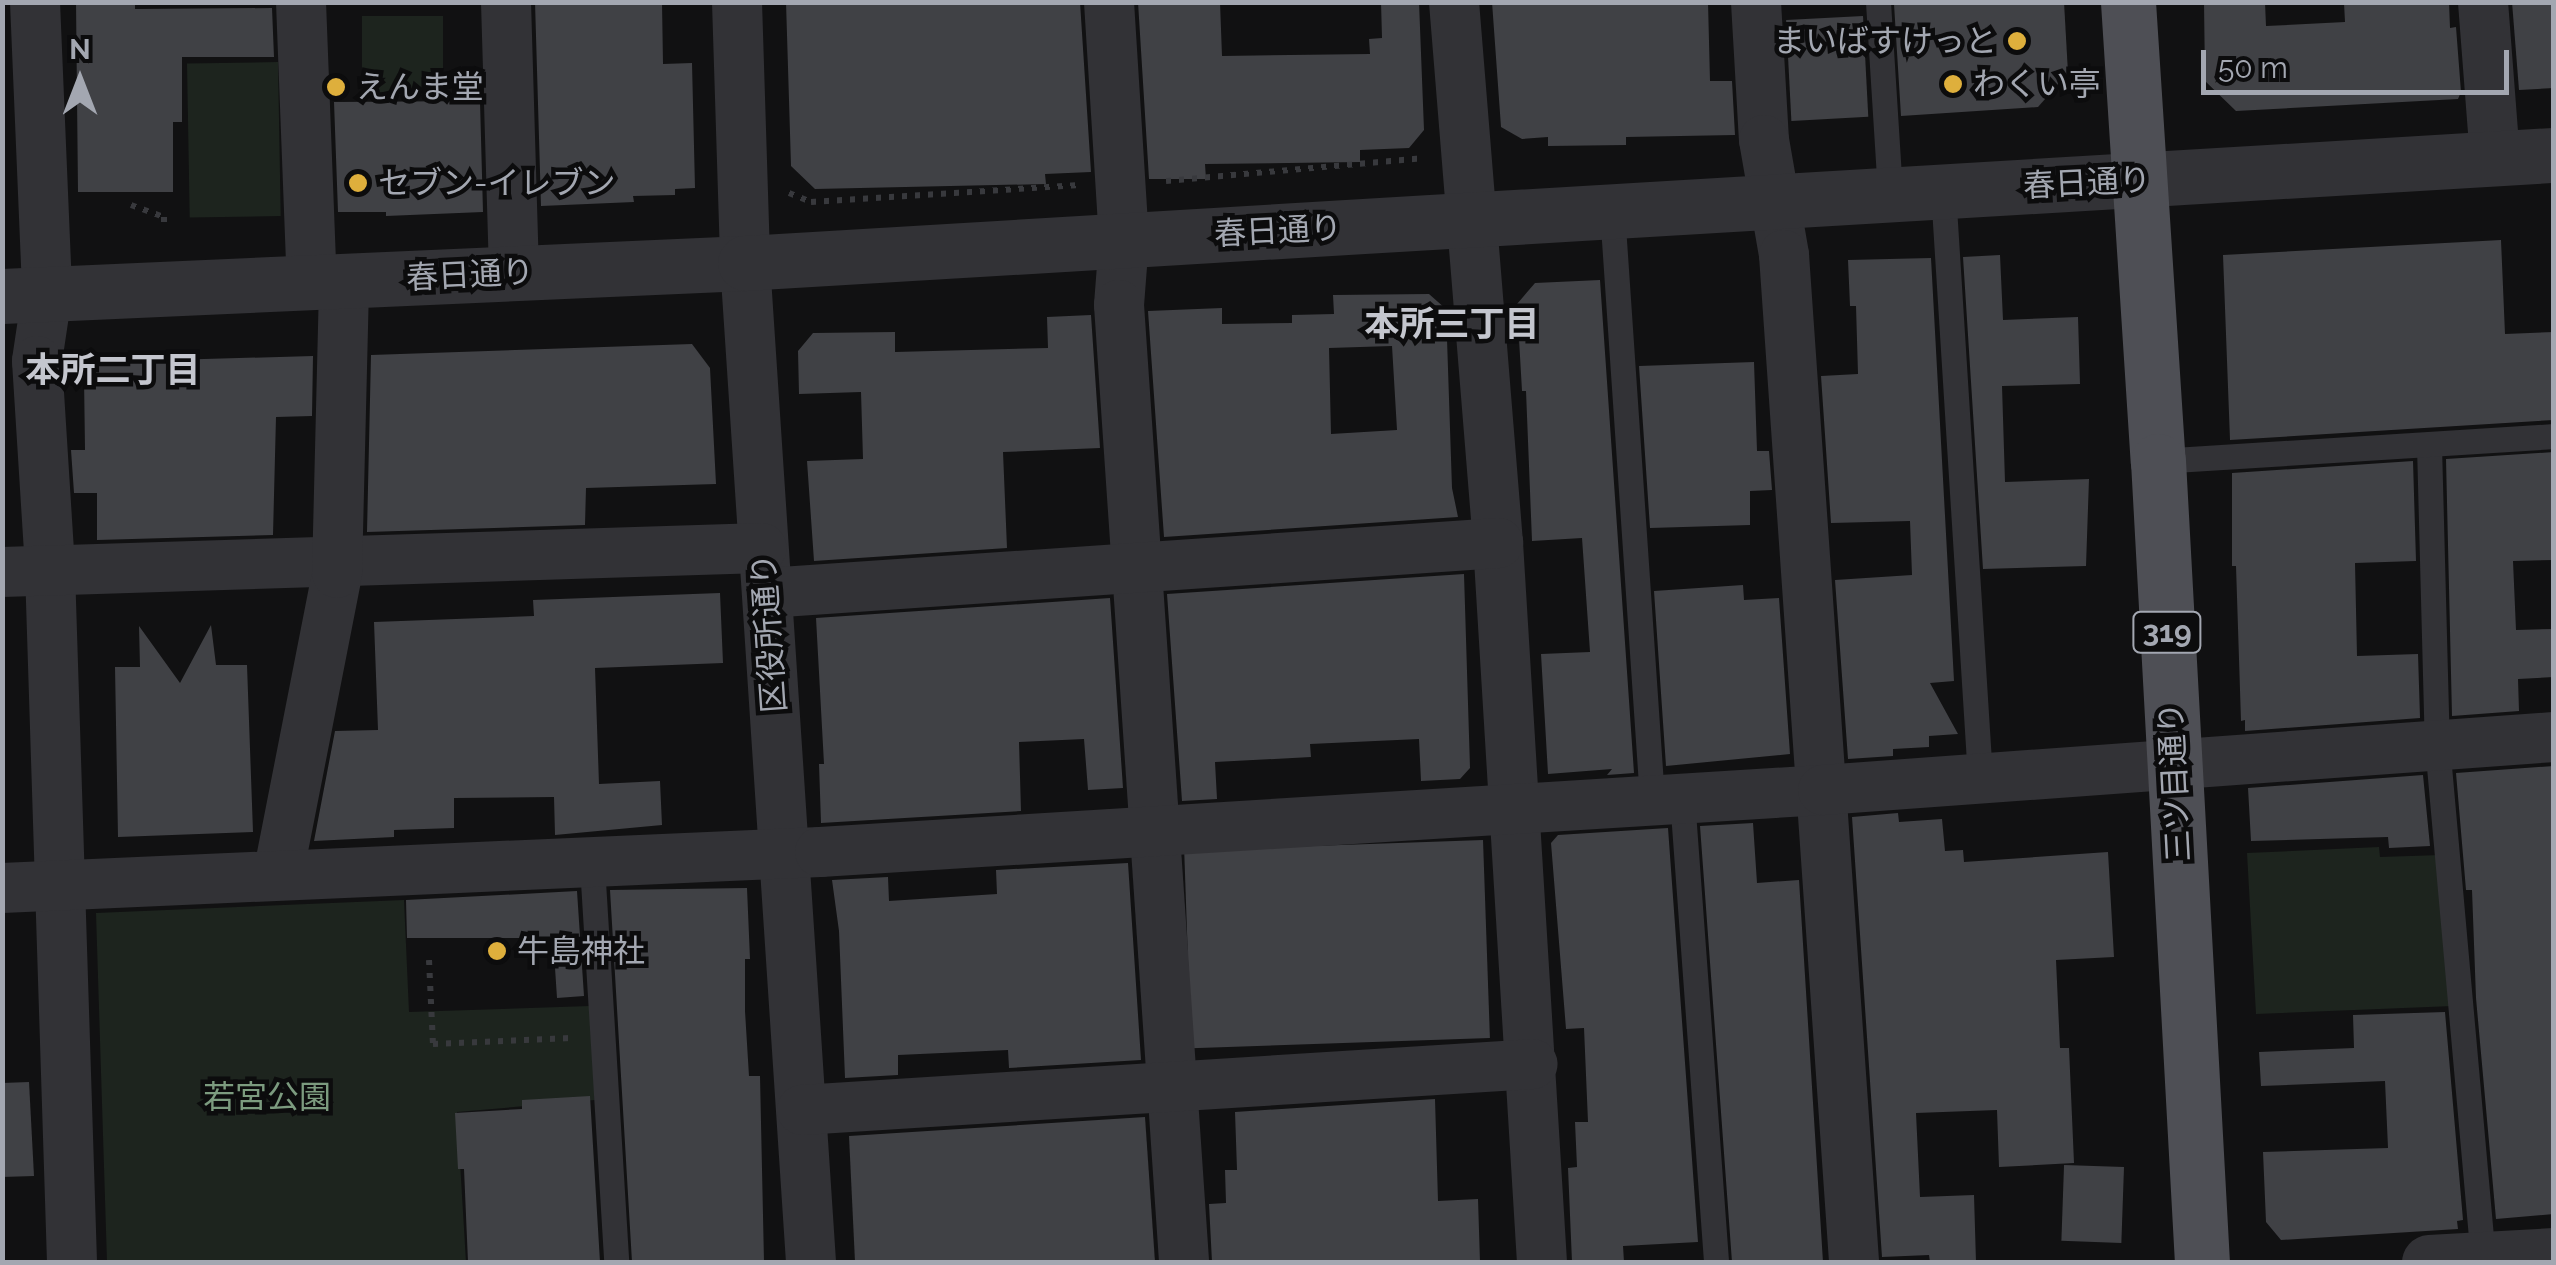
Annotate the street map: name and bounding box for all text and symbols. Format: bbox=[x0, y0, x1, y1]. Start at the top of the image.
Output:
place label: まいばすけっと bbox=[1773, 22, 1997, 60]
north arrow bbox=[30, 30, 130, 130]
marker: まいばすけっと bbox=[2006, 30, 2028, 52]
scale bar bbox=[2206, 30, 2514, 92]
text: N bbox=[69, 33, 91, 66]
text: 50 m bbox=[2218, 50, 2288, 85]
place label: わくい亭 bbox=[1973, 65, 2101, 103]
place label: えんま堂 bbox=[356, 68, 484, 106]
marker: わくい亭 bbox=[1942, 73, 1964, 95]
marker: えんま堂 bbox=[325, 76, 347, 98]
street label: 春日通り bbox=[2022, 160, 2152, 206]
place label: セブン-イレブン bbox=[378, 164, 616, 202]
marker: セブン-イレブン bbox=[347, 172, 369, 194]
street label: 春日通り bbox=[1213, 208, 1343, 254]
street label: 春日通り bbox=[405, 252, 535, 298]
district label: 本所三丁目 bbox=[1365, 303, 1539, 345]
district label: 本所二丁目 bbox=[26, 349, 200, 391]
street label: 区役所通り bbox=[744, 552, 794, 714]
road number: 319 bbox=[2132, 607, 2202, 657]
street label: 三ツ目通り bbox=[2152, 701, 2198, 863]
place label: 牛島神社 bbox=[517, 932, 645, 970]
marker: 牛島神社 bbox=[486, 940, 508, 962]
park label: 若宮公園 bbox=[203, 1078, 331, 1116]

